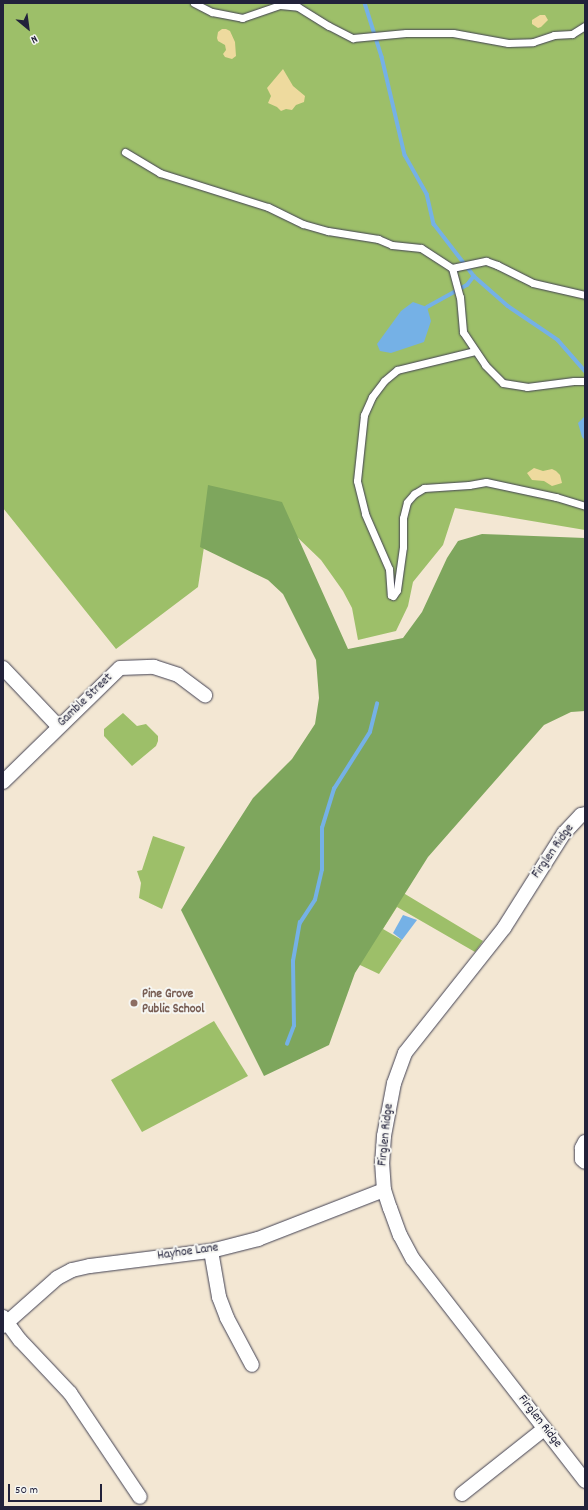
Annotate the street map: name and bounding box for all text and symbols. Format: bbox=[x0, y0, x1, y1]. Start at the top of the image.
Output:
north arrow bbox=[8, 8, 48, 48]
text: N bbox=[28, 30, 40, 47]
street label: Gamble Street bbox=[55, 671, 117, 731]
street label: Firglen Ridge bbox=[530, 822, 578, 882]
place label: Pine Grove Public School bbox=[142, 988, 204, 1019]
marker: Pine Grove Public School bbox=[129, 998, 139, 1008]
street label: Firglen Ridge bbox=[376, 1103, 398, 1167]
street label: Hayhoe Lane bbox=[156, 1241, 220, 1265]
street label: Firglen Ridge bbox=[514, 1392, 564, 1452]
scale bar bbox=[10, 1476, 104, 1502]
text: 50 m bbox=[15, 1482, 38, 1499]

